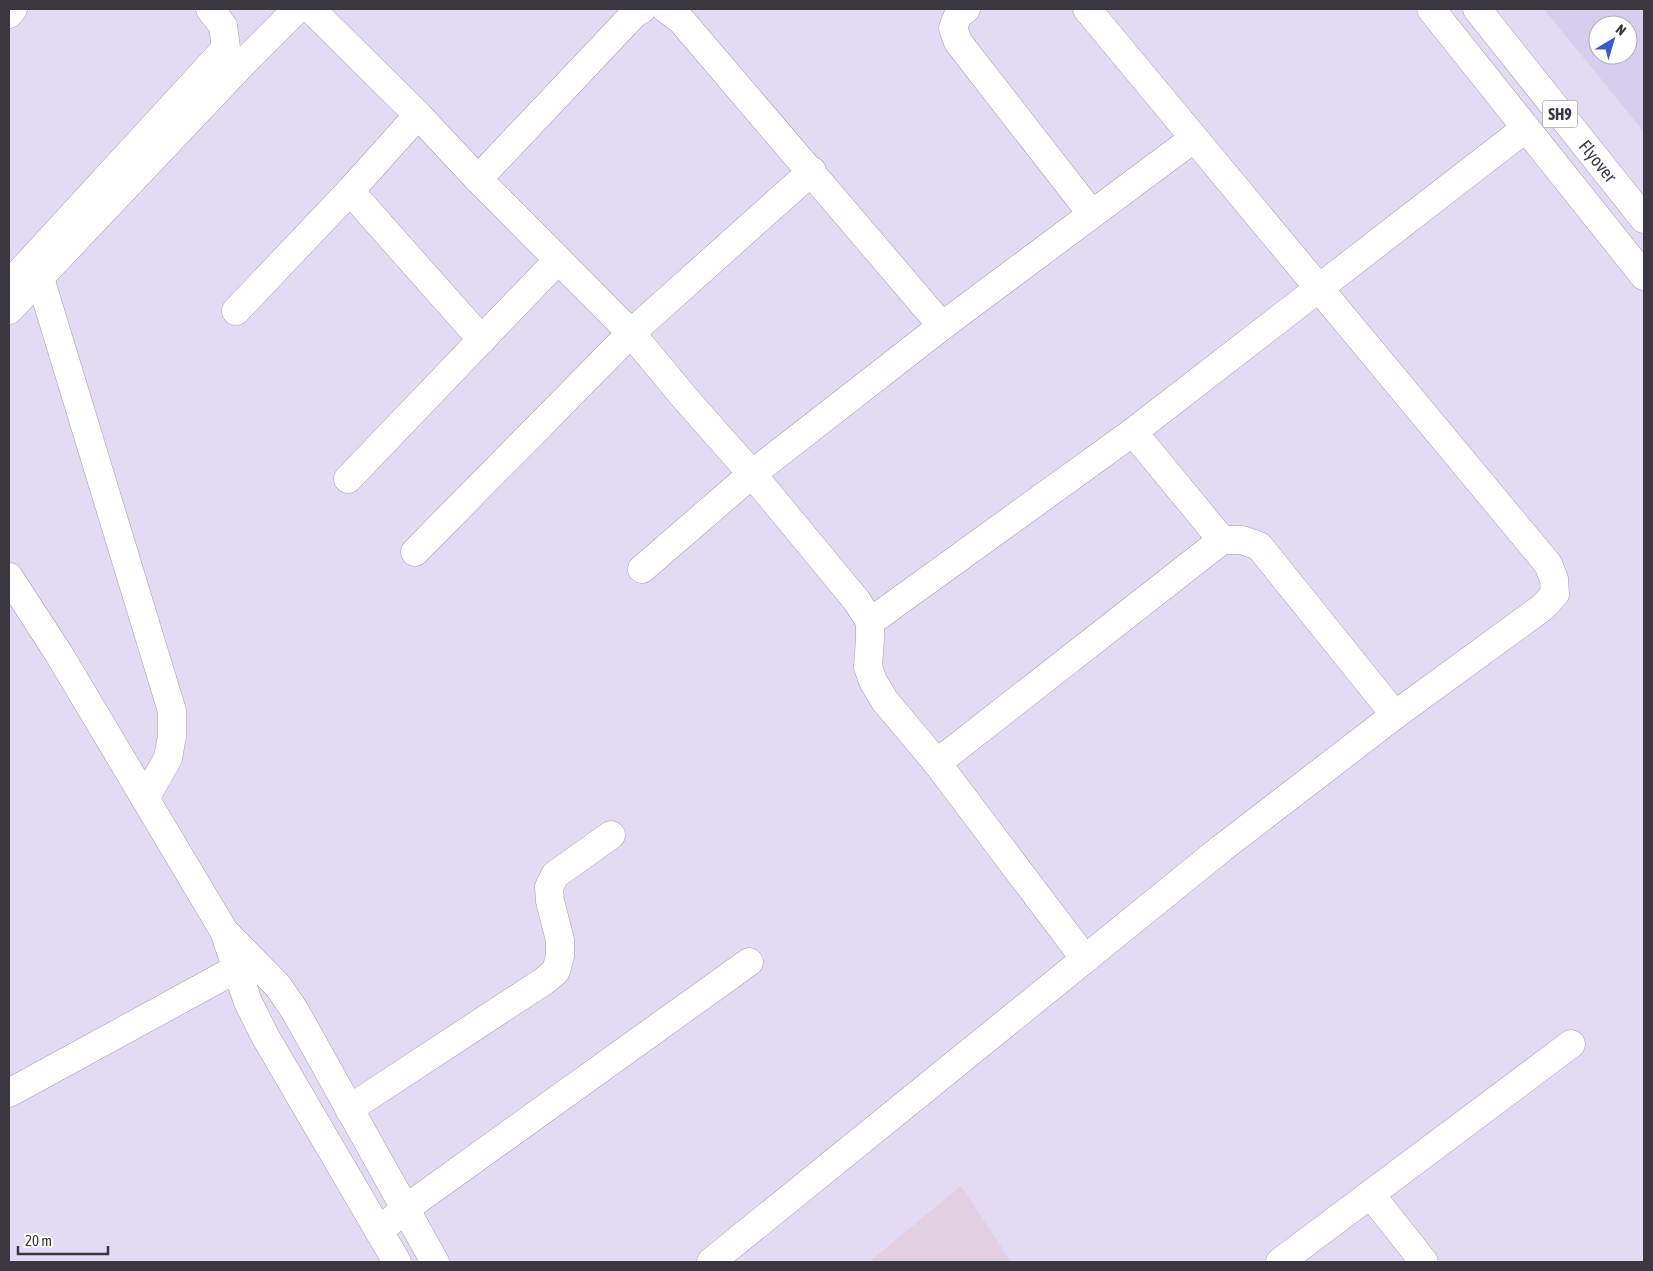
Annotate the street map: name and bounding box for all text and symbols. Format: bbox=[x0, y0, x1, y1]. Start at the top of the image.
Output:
north arrow bbox=[1588, 15, 1638, 65]
text: N bbox=[1613, 21, 1629, 39]
road number: SH9 bbox=[1542, 100, 1578, 128]
street label: Flyover bbox=[1575, 136, 1622, 187]
scale bar bbox=[18, 1224, 108, 1256]
text: 20 m bbox=[25, 1232, 52, 1249]

